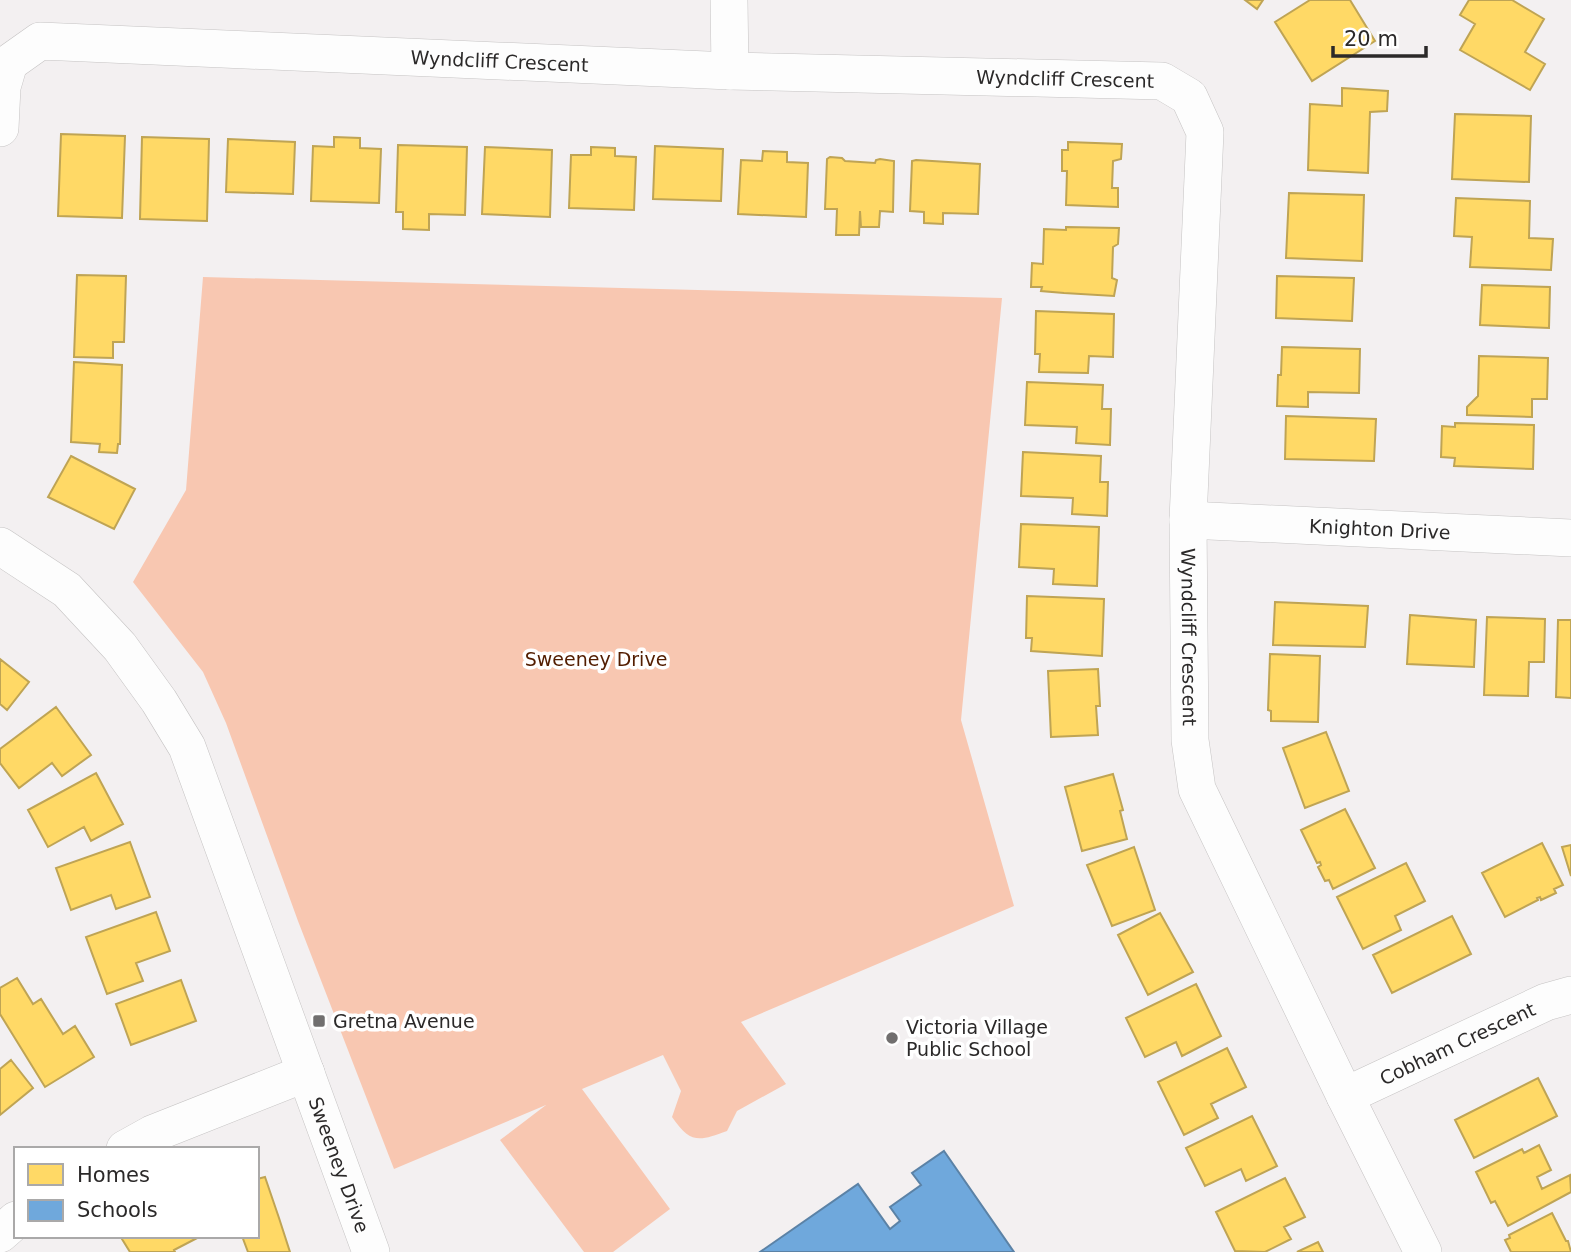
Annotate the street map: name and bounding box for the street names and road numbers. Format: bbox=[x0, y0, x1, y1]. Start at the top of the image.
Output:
street label: Wyndcliff Crescent bbox=[410, 46, 589, 76]
street label: Wyndcliff Crescent bbox=[976, 66, 1154, 92]
street label: Knighton Drive bbox=[1308, 515, 1451, 543]
street label: Wyndcliff Crescent bbox=[1177, 548, 1201, 726]
street label: Cobham Crescent bbox=[1376, 998, 1539, 1089]
street label: Sweeney Drive bbox=[304, 1094, 374, 1236]

